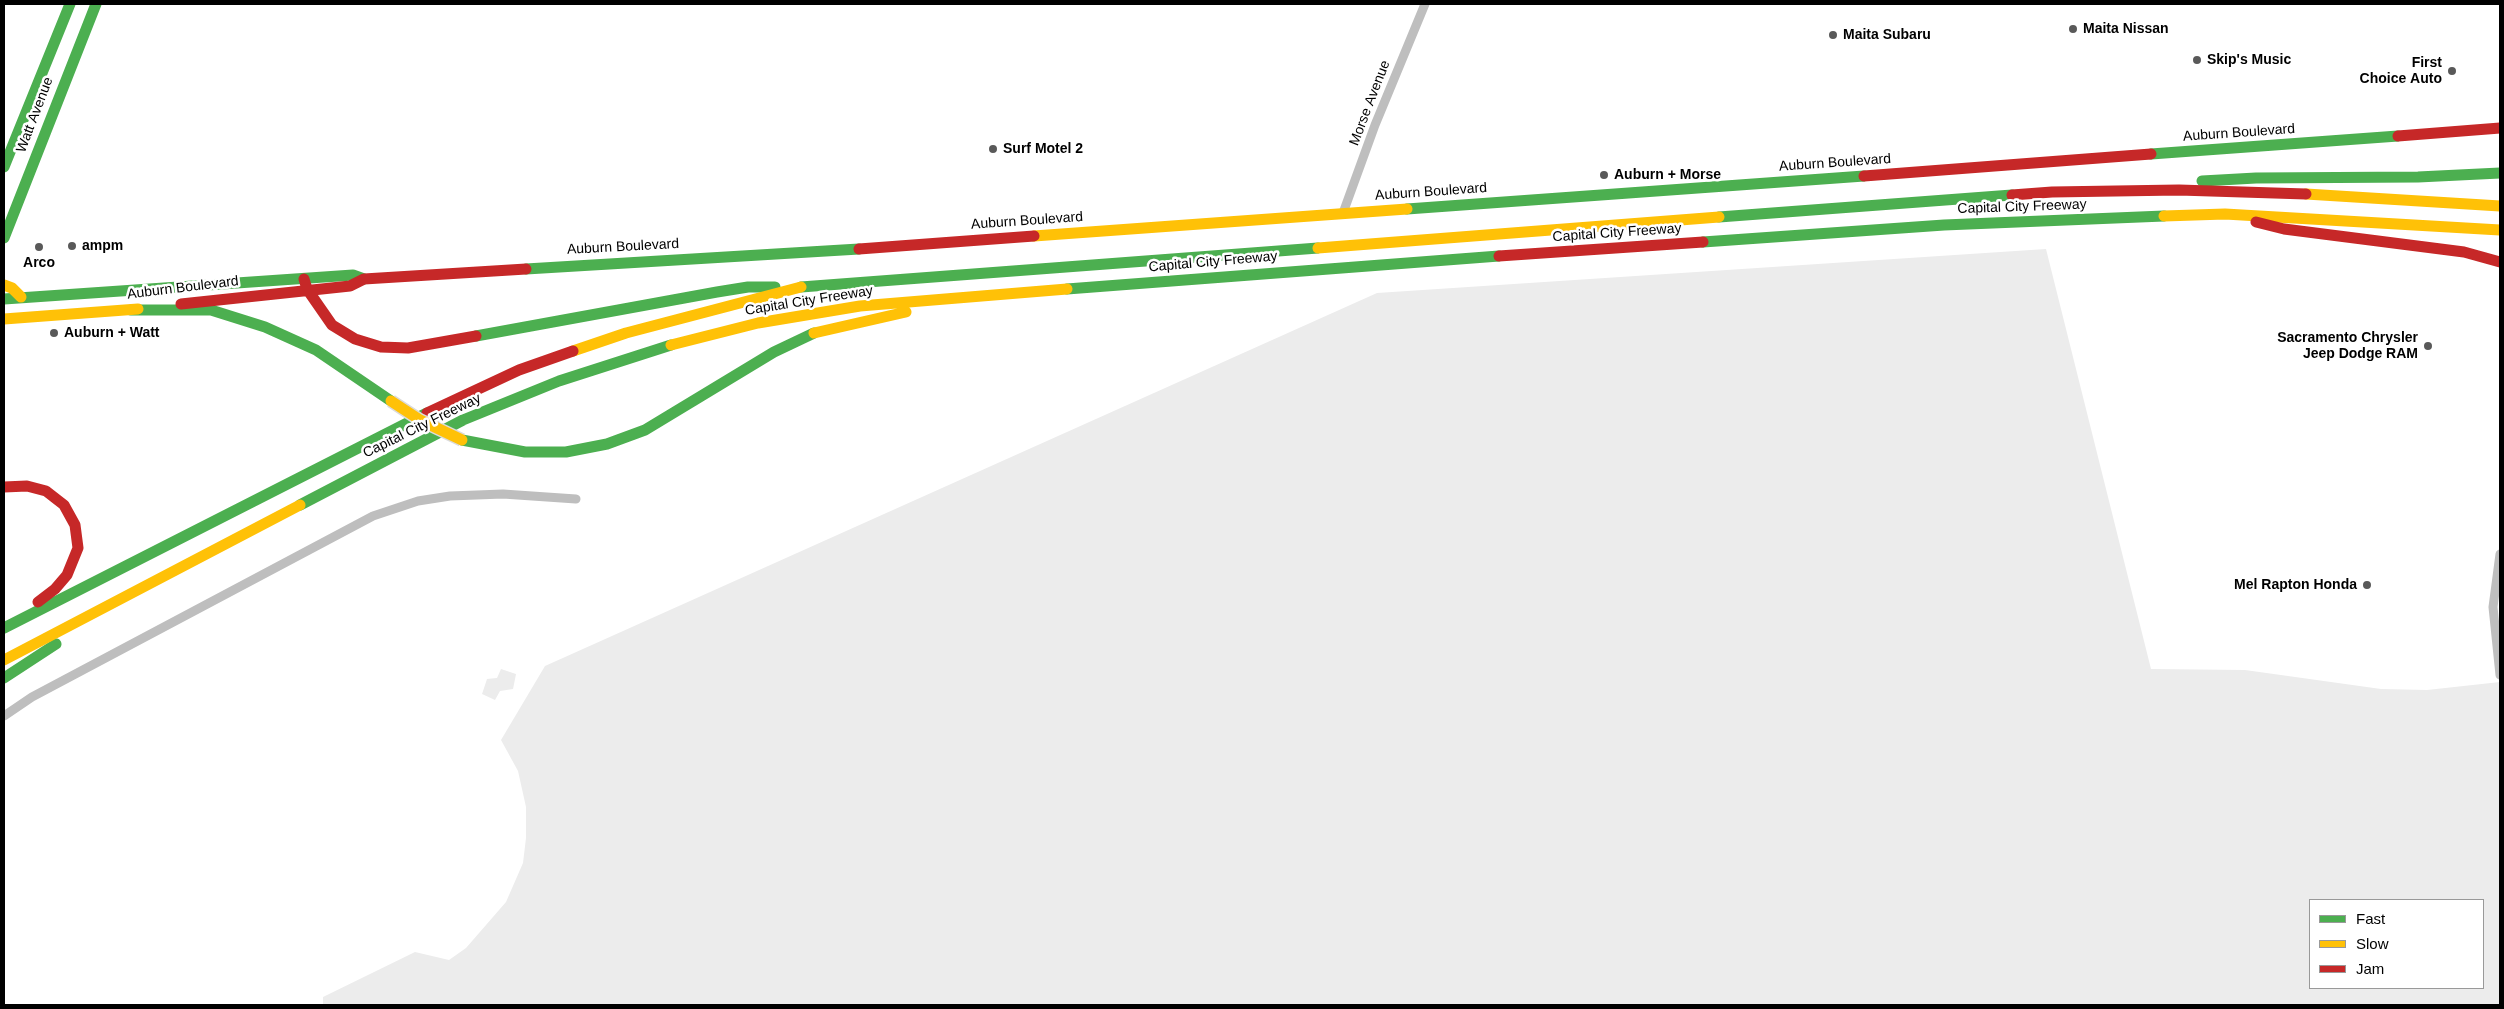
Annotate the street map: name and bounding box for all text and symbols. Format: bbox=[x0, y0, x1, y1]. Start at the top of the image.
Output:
place label: Maita Nissan bbox=[2083, 21, 2169, 37]
marker: Maita Nissan bbox=[2067, 23, 2079, 35]
place label: Maita Subaru bbox=[1843, 27, 1931, 43]
marker: Maita Subaru bbox=[1827, 29, 1839, 41]
place label: Skip's Music bbox=[2207, 52, 2291, 68]
marker: Skip's Music bbox=[2191, 54, 2203, 66]
place label: First Choice Auto bbox=[2360, 55, 2442, 88]
street label: Morse Avenue bbox=[1346, 58, 1394, 148]
marker: First Choice Auto bbox=[2446, 65, 2458, 77]
street label: Watt Avenue bbox=[13, 75, 57, 155]
street label: Auburn Boulevard bbox=[2183, 121, 2295, 145]
place label: Surf Motel 2 bbox=[1003, 141, 1083, 157]
marker: Surf Motel 2 bbox=[987, 143, 999, 155]
street label: Auburn Boulevard bbox=[1779, 151, 1891, 175]
place label: Auburn + Morse bbox=[1614, 167, 1721, 183]
marker: Auburn + Morse bbox=[1598, 169, 1610, 181]
street label: Auburn Boulevard bbox=[1375, 180, 1487, 204]
street label: Capital City Freeway bbox=[1957, 196, 2087, 218]
street label: Auburn Boulevard bbox=[971, 209, 1083, 233]
street label: Capital City Freeway bbox=[1552, 220, 1682, 246]
street label: Auburn Boulevard bbox=[567, 236, 679, 258]
place label: ampm bbox=[82, 238, 123, 254]
marker: ampm bbox=[66, 240, 78, 252]
marker: Arco bbox=[33, 241, 45, 253]
street label: Capital City Freeway bbox=[1148, 248, 1278, 276]
place label: Arco bbox=[23, 255, 55, 271]
street label: Auburn Boulevard bbox=[126, 273, 240, 303]
street label: Capital City Freeway bbox=[744, 283, 874, 319]
place label: Auburn + Watt bbox=[64, 325, 160, 341]
marker: Auburn + Watt bbox=[48, 327, 60, 339]
place label: Sacramento Chrysler Jeep Dodge RAM bbox=[2277, 330, 2418, 362]
marker: Sacramento Chrysler Jeep Dodge RAM bbox=[2422, 340, 2434, 352]
street label: Capital City Freeway bbox=[360, 390, 484, 462]
place label: Mel Rapton Honda bbox=[2234, 577, 2357, 593]
marker: Mel Rapton Honda bbox=[2361, 579, 2373, 591]
legend bbox=[2309, 899, 2484, 989]
text: Fast bbox=[2356, 910, 2385, 927]
text: Slow bbox=[2356, 935, 2389, 952]
text: Jam bbox=[2356, 960, 2384, 977]

